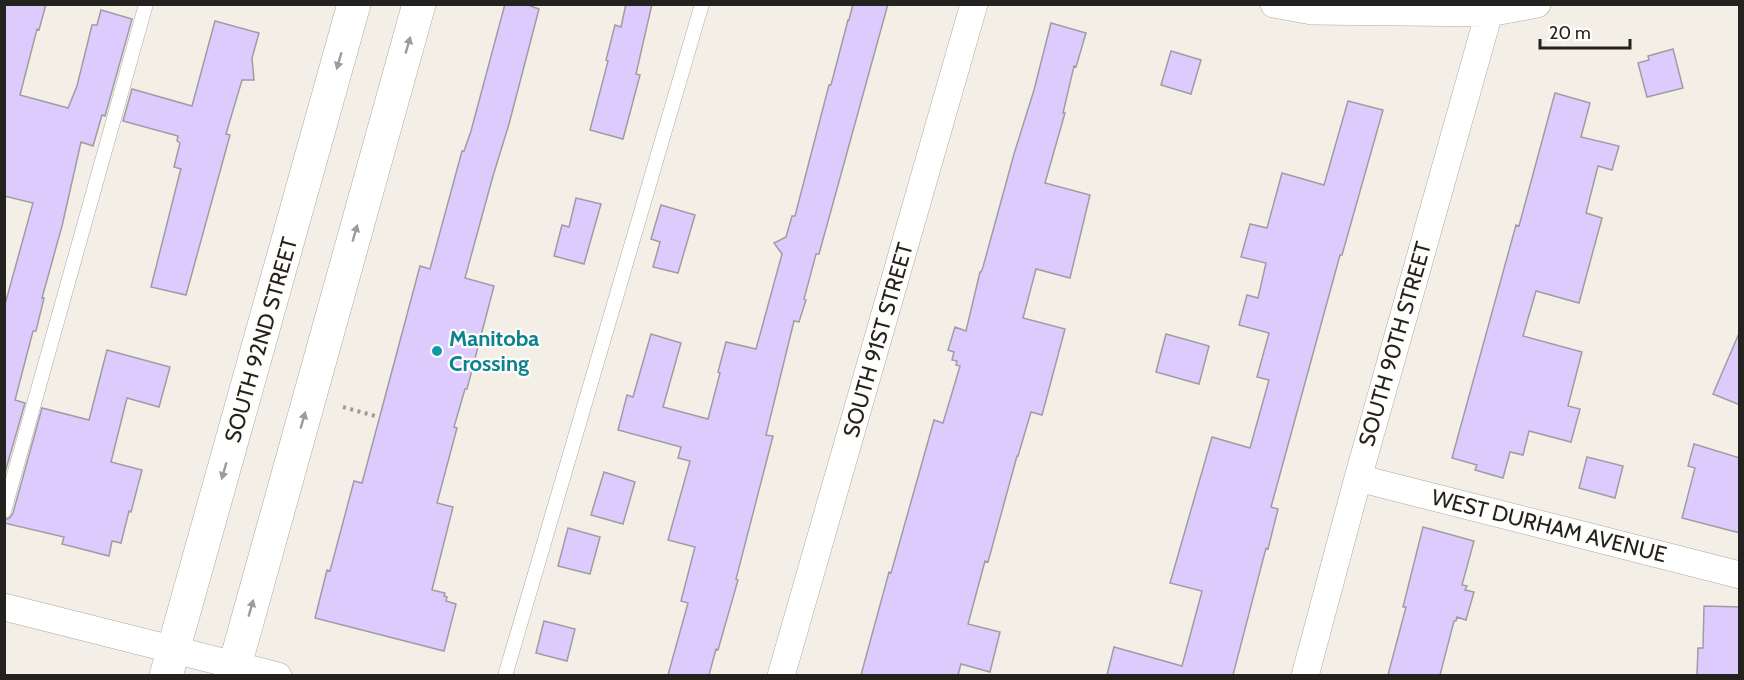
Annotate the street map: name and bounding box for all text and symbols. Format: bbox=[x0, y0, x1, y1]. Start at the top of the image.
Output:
scale bar bbox=[1540, 12, 1630, 50]
text: 20 m bbox=[1549, 22, 1591, 44]
one-way arrow bbox=[404, 36, 413, 54]
one-way arrow bbox=[333, 52, 343, 70]
one-way arrow bbox=[351, 223, 361, 242]
street label: SOUTH 92ND STREET bbox=[219, 234, 303, 446]
street label: SOUTH 90TH STREET bbox=[1353, 238, 1437, 449]
street label: SOUTH 91ST STREET bbox=[837, 239, 919, 440]
place label: Manitoba Crossing bbox=[449, 325, 539, 377]
marker: Manitoba Crossing bbox=[430, 344, 444, 358]
one-way arrow bbox=[299, 411, 308, 429]
one-way arrow bbox=[219, 462, 228, 480]
street label: WEST DURHAM AVENUE bbox=[1429, 484, 1669, 568]
one-way arrow bbox=[247, 599, 256, 617]

